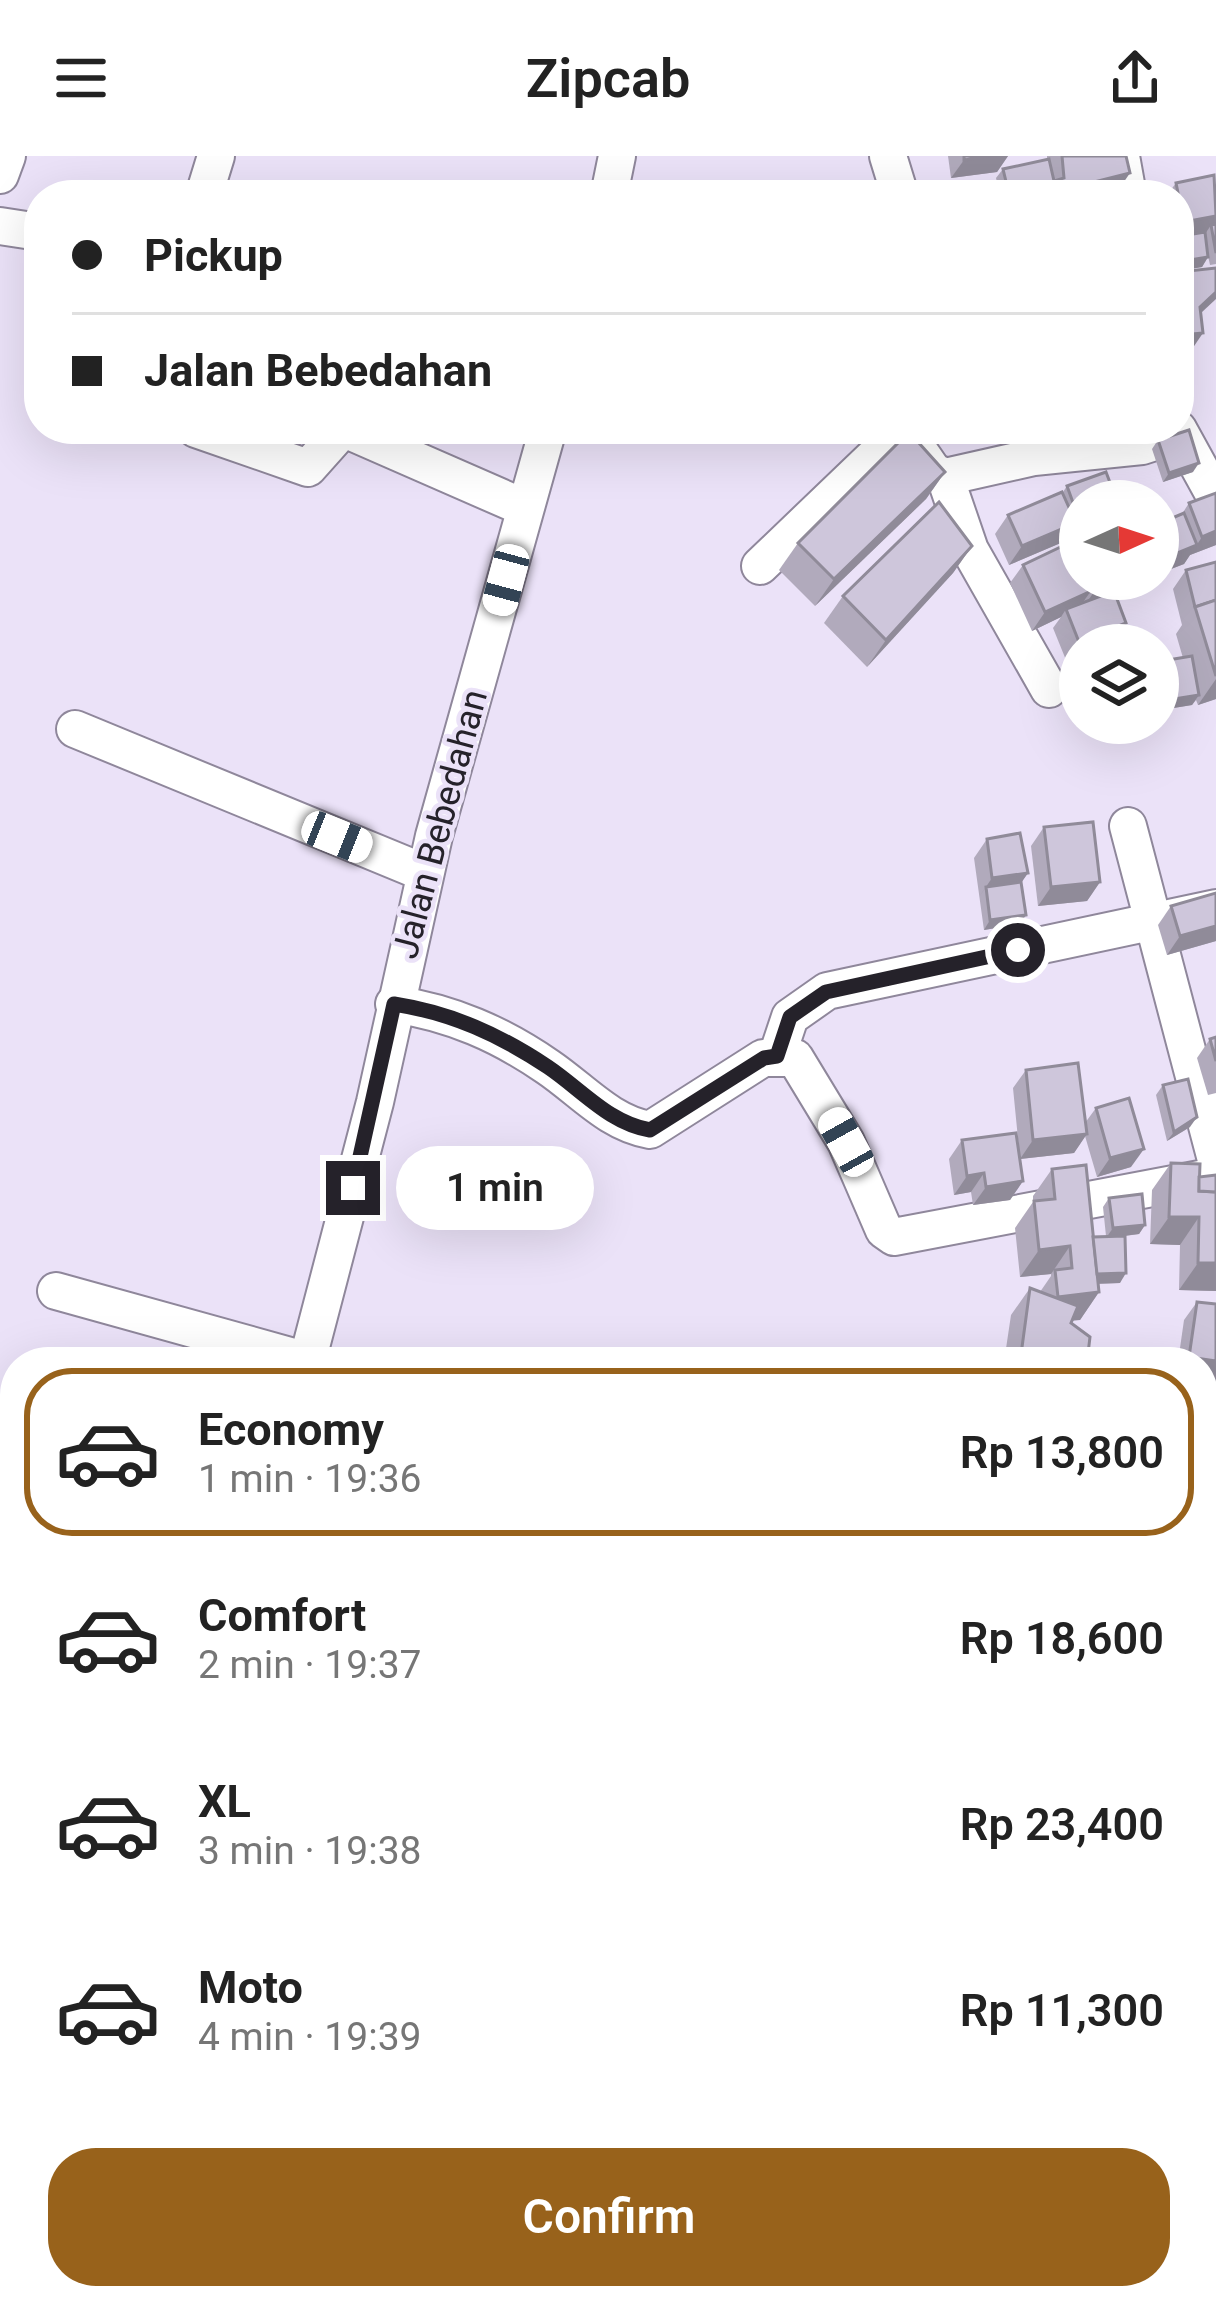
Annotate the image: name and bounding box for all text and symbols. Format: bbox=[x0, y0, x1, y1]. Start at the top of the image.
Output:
icon: menu bbox=[48, 45, 114, 111]
icon: share bbox=[1102, 45, 1168, 111]
text: Zipcab bbox=[526, 47, 690, 110]
text: Pickup bbox=[144, 229, 283, 282]
text: Jalan Bebedahan bbox=[144, 344, 492, 397]
north arrow bbox=[1059, 480, 1179, 600]
map controls bbox=[1059, 480, 1179, 744]
car bbox=[479, 541, 533, 619]
button: layers bbox=[1059, 624, 1179, 744]
street label: Jalan Bebedahan bbox=[384, 685, 496, 963]
car bbox=[297, 807, 377, 867]
route start bbox=[991, 923, 1045, 977]
car bbox=[813, 1102, 879, 1182]
callout: 1 min bbox=[395, 1146, 593, 1230]
route end bbox=[326, 1161, 380, 1215]
text: 1 min bbox=[446, 1165, 544, 1211]
icon: car bbox=[54, 1398, 162, 1506]
text: Economy bbox=[198, 1403, 384, 1456]
text: Rp 13,800 bbox=[960, 1426, 1164, 1479]
text: 1 min · 19:36 bbox=[198, 1456, 421, 1502]
icon: car bbox=[54, 1584, 162, 1692]
text: Comfort bbox=[198, 1589, 366, 1642]
text: Rp 18,600 bbox=[960, 1612, 1164, 1665]
text: 2 min · 19:37 bbox=[198, 1642, 421, 1688]
icon: car bbox=[54, 1770, 162, 1878]
text: XL bbox=[198, 1775, 251, 1828]
text: Rp 23,400 bbox=[960, 1798, 1164, 1851]
text: 3 min · 19:38 bbox=[198, 1828, 421, 1874]
icon: car bbox=[54, 1956, 162, 2064]
text: Moto bbox=[198, 1961, 303, 2014]
text: Rp 11,300 bbox=[960, 1984, 1164, 2037]
text: 4 min · 19:39 bbox=[198, 2014, 421, 2060]
button: Confirm bbox=[48, 2148, 1170, 2286]

